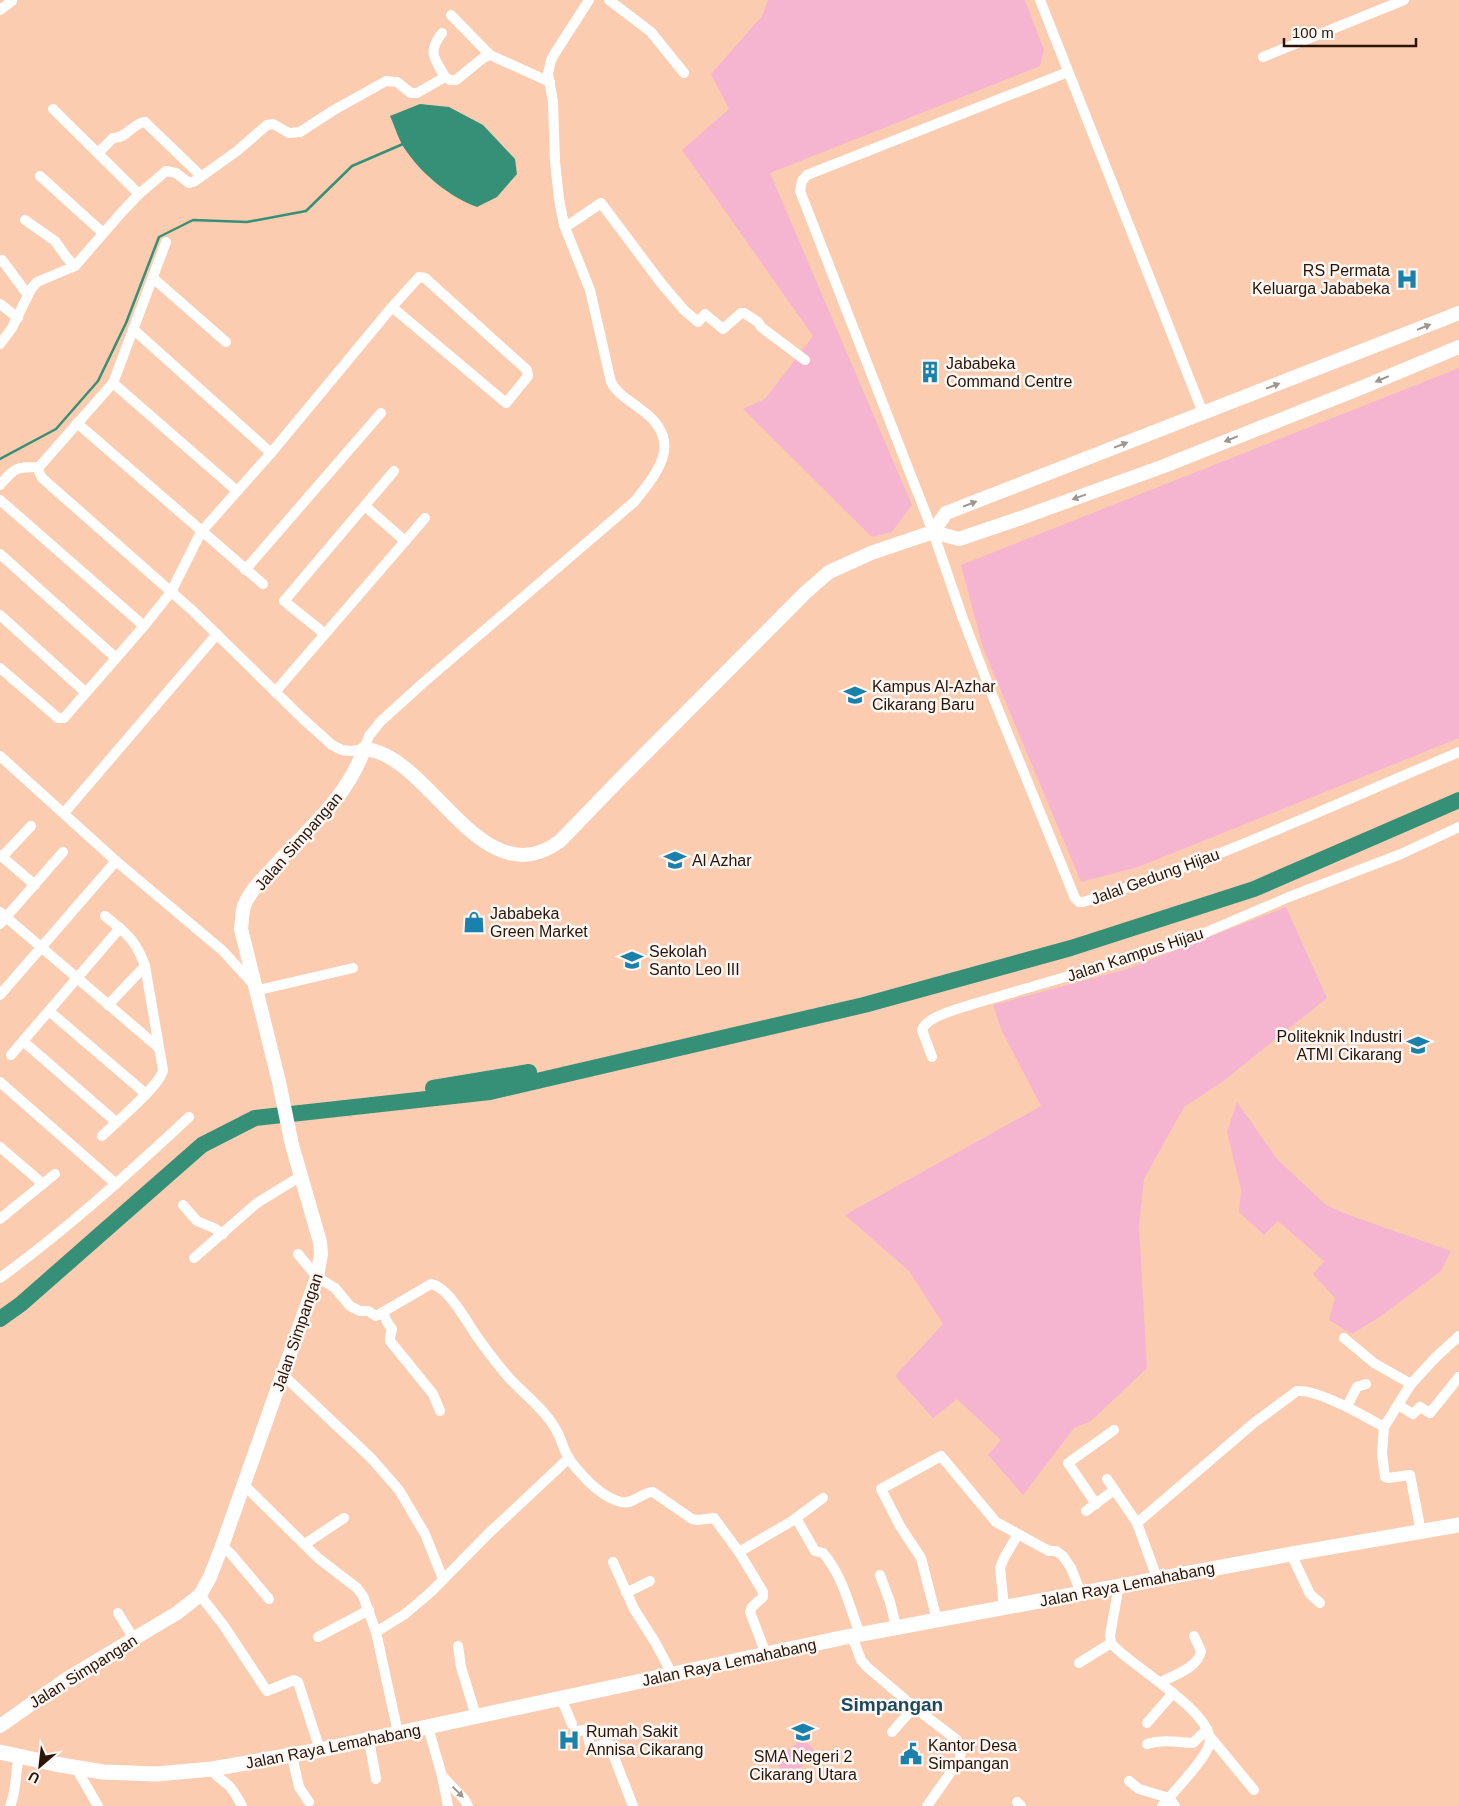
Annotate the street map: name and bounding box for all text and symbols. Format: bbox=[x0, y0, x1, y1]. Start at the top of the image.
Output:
scale bar bbox=[1284, 15, 1416, 47]
text: 100 m bbox=[1292, 24, 1334, 41]
place label: RS Permata Keluarga Jababeka bbox=[1252, 262, 1390, 297]
hospital icon: RS Permata Keluarga Jababeka bbox=[1394, 266, 1420, 292]
one-way arrow bbox=[1417, 322, 1431, 330]
place label: Jababeka Command Centre bbox=[946, 355, 1072, 390]
building icon: Jababeka Command Centre bbox=[917, 359, 943, 385]
one-way arrow bbox=[1375, 376, 1389, 384]
one-way arrow bbox=[1265, 382, 1280, 389]
one-way arrow bbox=[1223, 435, 1238, 443]
one-way arrow bbox=[1114, 441, 1129, 449]
one-way arrow bbox=[1071, 493, 1086, 501]
one-way arrow bbox=[962, 499, 977, 507]
place label: Kampus Al-Azhar Cikarang Baru bbox=[872, 678, 996, 713]
school or university icon: Kampus Al-Azhar Cikarang Baru bbox=[842, 682, 868, 708]
street label: Jalan Simpangan bbox=[251, 789, 345, 894]
street label: Jalal Gedung Hijau bbox=[1089, 845, 1222, 908]
school or university icon: Al Azhar bbox=[662, 847, 688, 873]
place label: Al Azhar bbox=[692, 852, 752, 869]
place label: Jababeka Green Market bbox=[490, 905, 588, 940]
shop icon: Jababeka Green Market bbox=[461, 909, 487, 935]
street label: Jalan Kampus Hijau bbox=[1065, 924, 1205, 985]
place label: Sekolah Santo Leo III bbox=[649, 943, 740, 978]
school or university icon: Sekolah Santo Leo III bbox=[619, 947, 645, 973]
place label: Politeknik Industri ATMI Cikarang bbox=[1277, 1028, 1402, 1063]
school or university icon: Politeknik Industri ATMI Cikarang bbox=[1405, 1032, 1431, 1058]
street label: Jalan Simpangan bbox=[269, 1271, 326, 1393]
street label: Jalan Raya Lemahabang bbox=[1038, 1559, 1216, 1610]
street label: Jalan Simpangan bbox=[26, 1631, 140, 1711]
street label: Jalan Raya Lemahabang bbox=[640, 1636, 818, 1689]
district label: Simpangan bbox=[841, 1694, 943, 1715]
school or university icon: SMA Negeri 2 Cikarang Utara bbox=[790, 1719, 816, 1745]
street label: Jalan Raya Lemahabang bbox=[244, 1721, 422, 1772]
place label: Rumah Sakit Annisa Cikarang bbox=[586, 1723, 703, 1758]
hospital icon: Rumah Sakit Annisa Cikarang bbox=[556, 1727, 582, 1753]
place label: Kantor Desa Simpangan bbox=[928, 1737, 1017, 1772]
north arrow bbox=[15, 1741, 65, 1791]
public building icon: Kantor Desa Simpangan bbox=[898, 1741, 924, 1767]
place label: SMA Negeri 2 Cikarang Utara bbox=[749, 1748, 857, 1783]
text: U bbox=[26, 1768, 42, 1787]
one-way arrow bbox=[451, 1786, 463, 1798]

